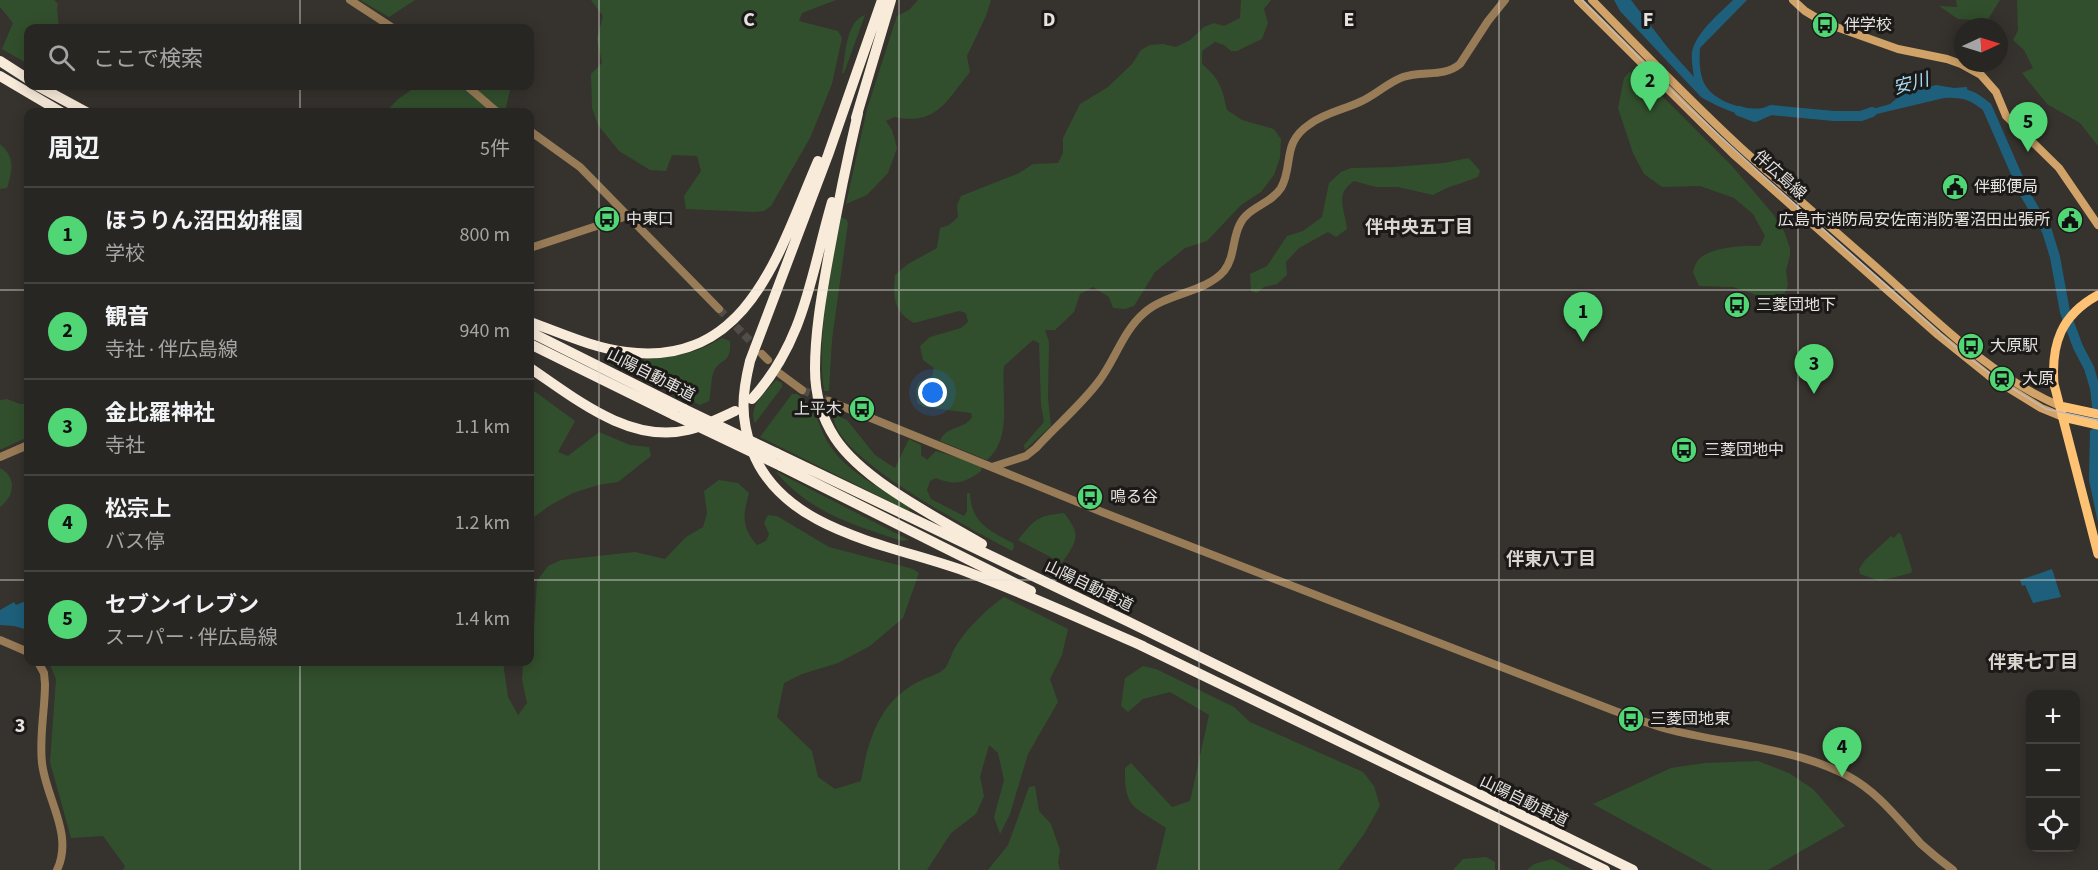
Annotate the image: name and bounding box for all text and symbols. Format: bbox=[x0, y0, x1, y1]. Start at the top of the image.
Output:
text: C bbox=[743, 6, 755, 34]
text: D bbox=[1043, 6, 1055, 34]
text: E bbox=[1344, 6, 1354, 34]
text: F bbox=[1643, 6, 1653, 34]
bus stop icon: 伴学校 bbox=[1810, 10, 1840, 40]
place label: 伴学校 bbox=[1844, 14, 1892, 36]
north arrow bbox=[1954, 18, 2008, 72]
search box bbox=[24, 24, 534, 90]
icon: search bbox=[45, 41, 78, 74]
text: ここで検索 bbox=[93, 43, 203, 75]
pin: 2 bbox=[1630, 62, 1670, 111]
water label: 安川 bbox=[1890, 67, 1934, 101]
pin: 5 bbox=[2008, 102, 2048, 152]
text: 周辺 bbox=[48, 130, 100, 167]
text: 5件 bbox=[480, 135, 510, 163]
street label: 伴広島線 bbox=[1749, 145, 1811, 205]
public building icon: 伴郵便局 bbox=[1940, 172, 1970, 202]
place label: 伴郵便局 bbox=[1974, 176, 2038, 198]
bus stop icon: 中東口 bbox=[592, 204, 622, 234]
text: ほうりん沼田幼稚園 bbox=[105, 205, 303, 237]
public building icon: 広島市消防局安佐南消防署沼田出張所 bbox=[2055, 205, 2085, 235]
place label: 中東口 bbox=[626, 208, 674, 230]
place label: 広島市消防局安佐南消防署沼田出張所 bbox=[1778, 209, 2050, 231]
district label: 伴中央五丁目 bbox=[1365, 215, 1473, 240]
text: 1 bbox=[62, 221, 73, 249]
text: 800 m bbox=[460, 221, 510, 249]
text: 学校 bbox=[105, 240, 145, 268]
bus stop icon: 三菱団地下 bbox=[1722, 290, 1752, 320]
pin: 1 bbox=[1564, 292, 1602, 342]
place label: 三菱団地下 bbox=[1756, 294, 1836, 316]
text: 観音 bbox=[105, 301, 149, 333]
text: 2 bbox=[62, 317, 73, 345]
text: 940 m bbox=[460, 317, 510, 345]
bus stop icon: 大原駅 bbox=[1956, 331, 1986, 361]
place label: 大原駅 bbox=[1990, 335, 2038, 357]
text: 寺社 · 伴広島線 bbox=[105, 336, 238, 364]
street label: 山陽自動車道 bbox=[603, 343, 699, 407]
pin: 3 bbox=[1794, 344, 1834, 394]
station icon: 大原 bbox=[1987, 364, 2017, 394]
place label: 大原 bbox=[2022, 368, 2054, 390]
your location bbox=[918, 378, 947, 407]
bus stop icon: 上平木 bbox=[847, 394, 877, 424]
text: 金比羅神社 bbox=[105, 397, 215, 429]
place label: 上平木 bbox=[794, 398, 842, 420]
text: 3 bbox=[62, 413, 73, 441]
text: 1.1 km bbox=[455, 413, 510, 441]
text: 寺社 bbox=[105, 432, 145, 460]
bus stop icon: 三菱団地中 bbox=[1669, 435, 1699, 465]
place label: 三菱団地中 bbox=[1704, 439, 1784, 461]
bus stop icon: 鳴る谷 bbox=[1075, 482, 1105, 512]
place label: 鳴る谷 bbox=[1110, 486, 1158, 508]
text: 松宗上 bbox=[105, 493, 171, 525]
text: 4 bbox=[62, 509, 73, 537]
text: 1.2 km bbox=[455, 509, 510, 537]
text: バス停 bbox=[105, 528, 165, 556]
district label: 伴東八丁目 bbox=[1506, 547, 1596, 572]
street label: 山陽自動車道 bbox=[1041, 555, 1137, 617]
text: セブンイレブン bbox=[105, 589, 259, 621]
text: 5 bbox=[62, 605, 73, 633]
text: 1.4 km bbox=[455, 605, 510, 633]
text: スーパー · 伴広島線 bbox=[105, 624, 278, 652]
district label: 伴東七丁目 bbox=[1988, 650, 2078, 675]
map controls bbox=[2026, 690, 2080, 852]
button: + bbox=[2026, 690, 2080, 744]
bus stop icon: 三菱団地東 bbox=[1616, 704, 1646, 734]
place label: 三菱団地東 bbox=[1650, 708, 1730, 730]
text: 3 bbox=[15, 712, 25, 740]
pin: 4 bbox=[1822, 728, 1862, 777]
button: − bbox=[2026, 744, 2080, 798]
street label: 山陽自動車道 bbox=[1476, 770, 1572, 832]
button: locate bbox=[2026, 798, 2080, 852]

